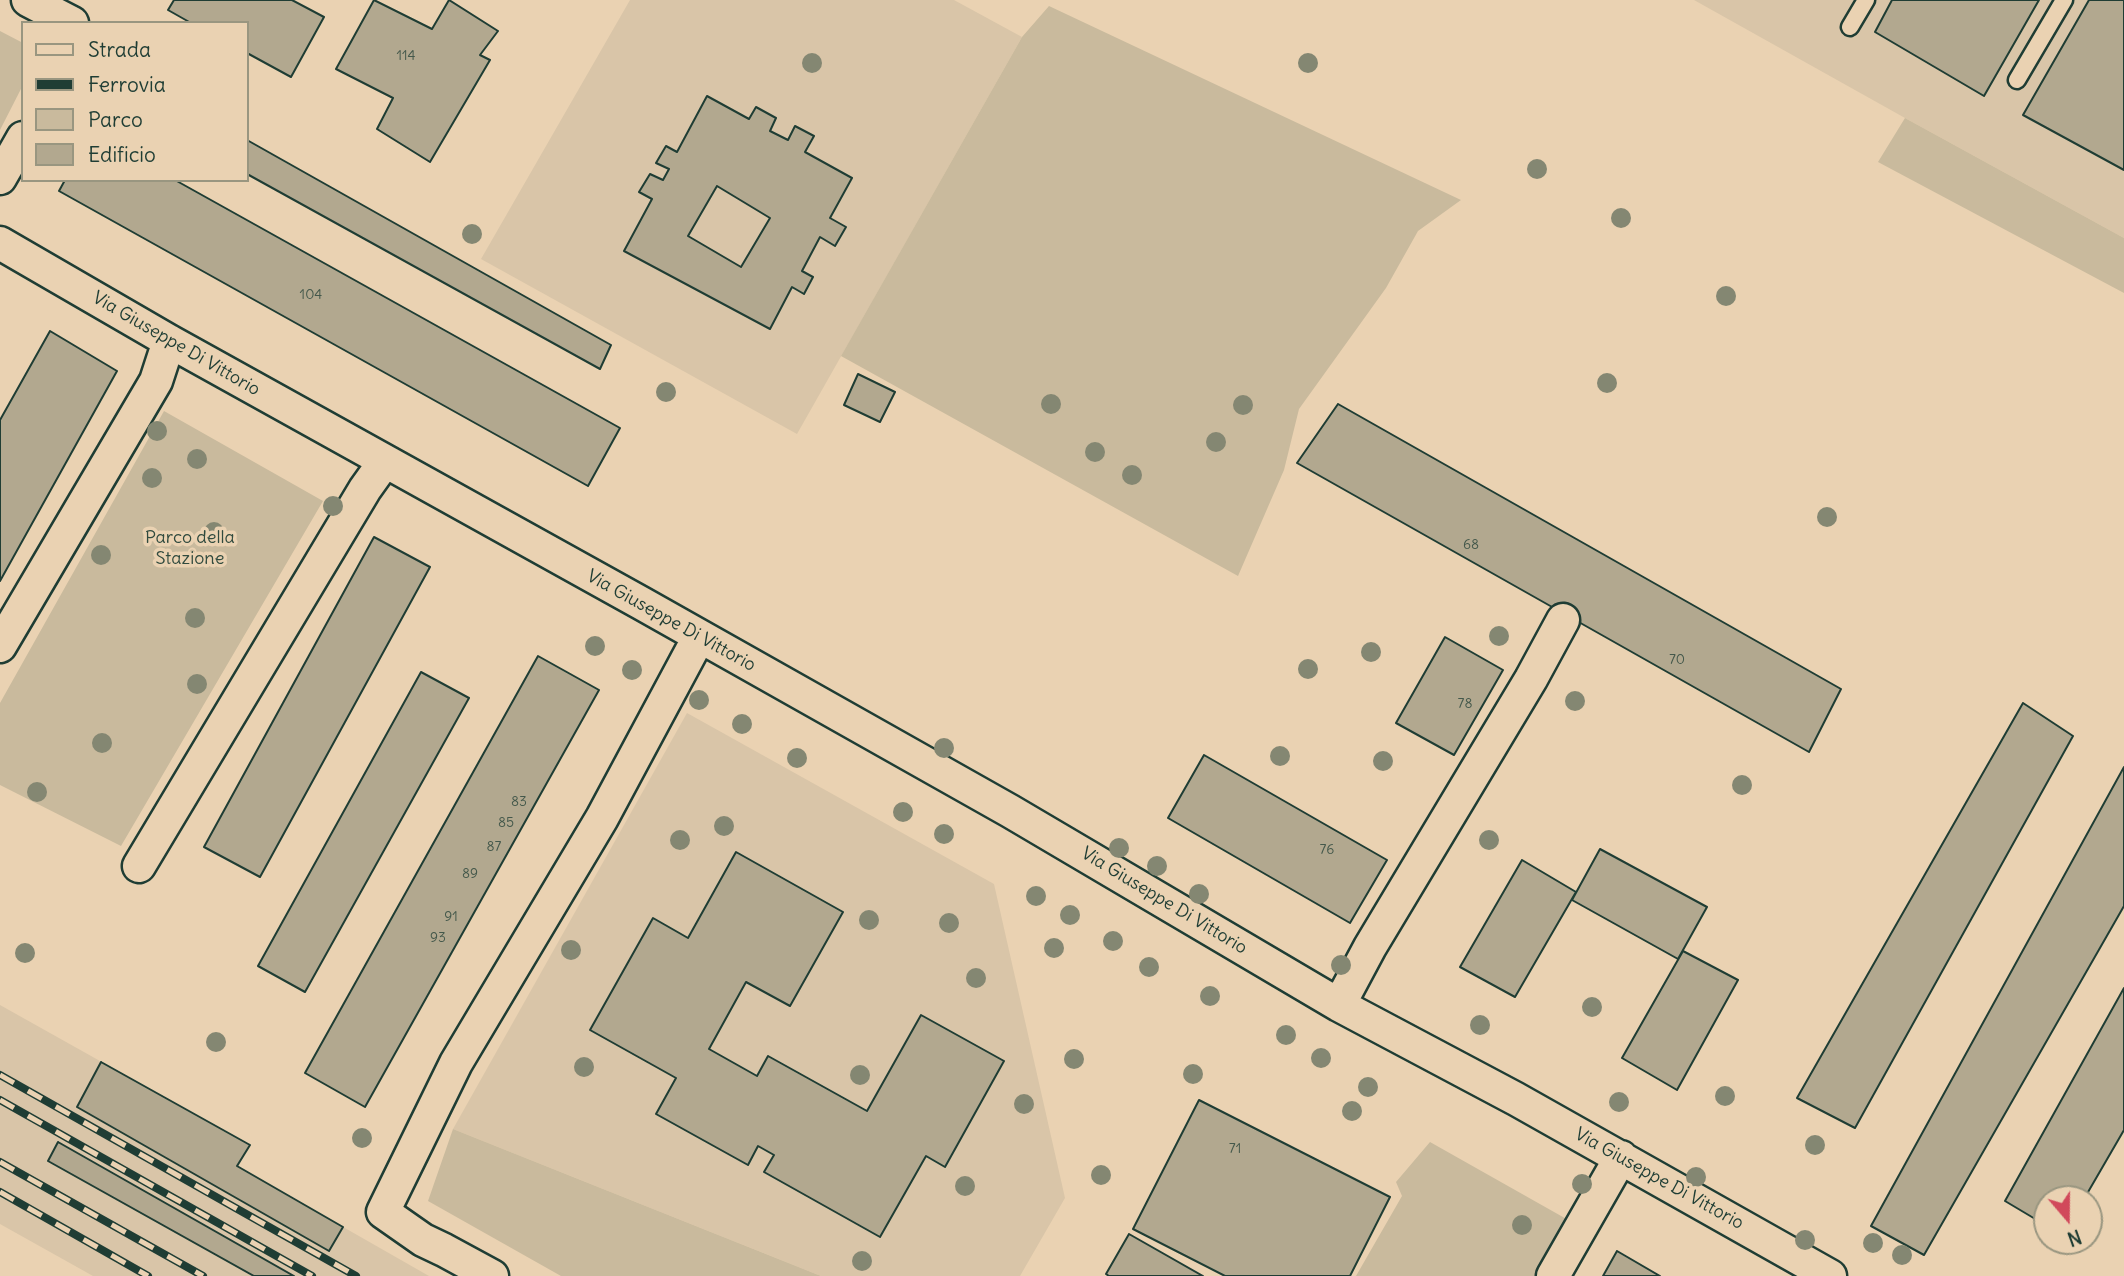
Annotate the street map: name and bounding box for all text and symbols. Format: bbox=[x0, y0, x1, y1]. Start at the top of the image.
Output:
legend bbox=[21, 21, 248, 182]
text: Strada bbox=[88, 36, 151, 63]
house number: 114 bbox=[396, 48, 416, 64]
text: Ferrovia bbox=[88, 71, 166, 98]
text: Parco bbox=[88, 106, 143, 133]
text: Edificio bbox=[88, 141, 156, 168]
street label: Via Giuseppe Di Vittorio bbox=[88, 287, 264, 401]
house number: 104 bbox=[300, 287, 322, 303]
park label: Parco della Stazione bbox=[145, 527, 235, 570]
house number: 68 bbox=[1463, 537, 1479, 553]
street label: Via Giuseppe Di Vittorio bbox=[583, 566, 759, 676]
house number: 70 bbox=[1669, 652, 1685, 668]
house number: 78 bbox=[1458, 696, 1472, 712]
house number: 83 bbox=[511, 794, 527, 810]
house number: 85 bbox=[498, 815, 514, 831]
house number: 87 bbox=[487, 839, 501, 855]
house number: 76 bbox=[1320, 842, 1334, 858]
street label: Via Giuseppe Di Vittorio bbox=[1077, 843, 1251, 959]
house number: 89 bbox=[462, 866, 478, 882]
house number: 91 bbox=[444, 909, 458, 925]
house number: 93 bbox=[430, 930, 446, 946]
street label: Via Giuseppe Di Vittorio bbox=[1571, 1124, 1747, 1234]
house number: 71 bbox=[1229, 1141, 1241, 1157]
north arrow bbox=[2033, 1185, 2103, 1255]
text: N bbox=[2064, 1224, 2085, 1251]

